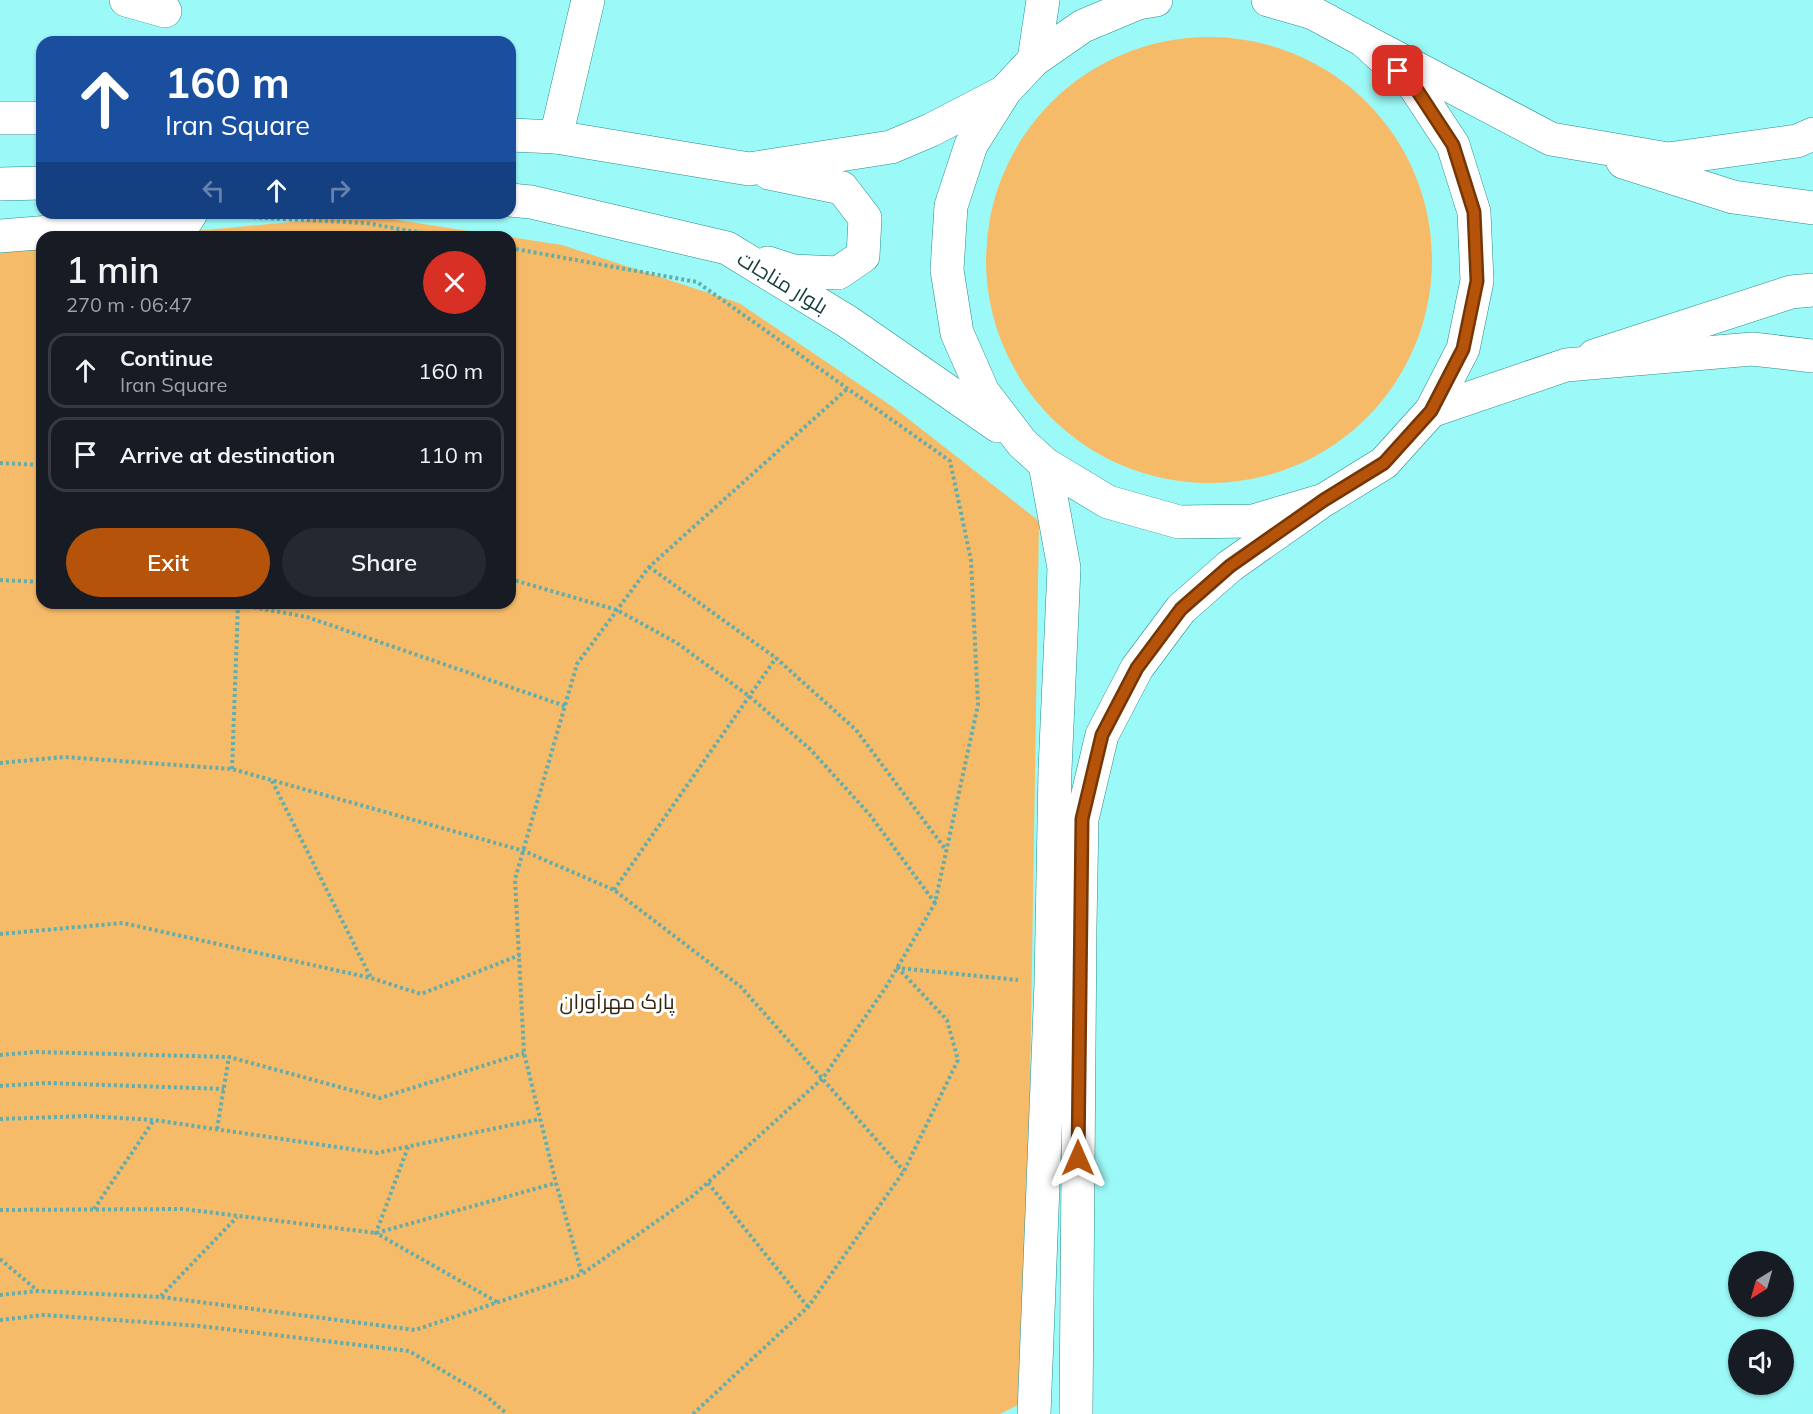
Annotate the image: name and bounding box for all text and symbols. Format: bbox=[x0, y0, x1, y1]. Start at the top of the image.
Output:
pin bbox=[1372, 45, 1423, 96]
icon: arrive bbox=[1381, 54, 1414, 87]
text: 160 m bbox=[165, 56, 290, 109]
icon: ahead bbox=[66, 60, 144, 138]
text: Iran Square bbox=[165, 108, 310, 142]
icon: left bbox=[197, 174, 230, 207]
icon: ahead bbox=[260, 174, 293, 207]
icon: right bbox=[323, 174, 356, 207]
street label: بلوار مناجات bbox=[733, 245, 833, 319]
text: 1 min bbox=[66, 247, 160, 292]
button: close bbox=[423, 251, 486, 314]
text: 270 m · 06:47 bbox=[66, 292, 192, 317]
text: Continue bbox=[120, 344, 213, 372]
icon: ahead bbox=[69, 354, 102, 387]
text: 160 m bbox=[418, 357, 483, 385]
text: Iran Square bbox=[120, 372, 227, 397]
icon: arrive bbox=[69, 438, 102, 471]
text: Arrive at destination bbox=[120, 441, 335, 469]
text: 110 m bbox=[418, 441, 483, 469]
button: Exit bbox=[66, 528, 270, 597]
button: Share bbox=[282, 528, 486, 597]
park label: پارک مهرآوران bbox=[559, 988, 675, 1016]
position arrow bbox=[1046, 1126, 1110, 1190]
north arrow bbox=[1728, 1251, 1794, 1317]
map controls bbox=[1728, 1251, 1794, 1395]
button: sound bbox=[1728, 1329, 1794, 1395]

